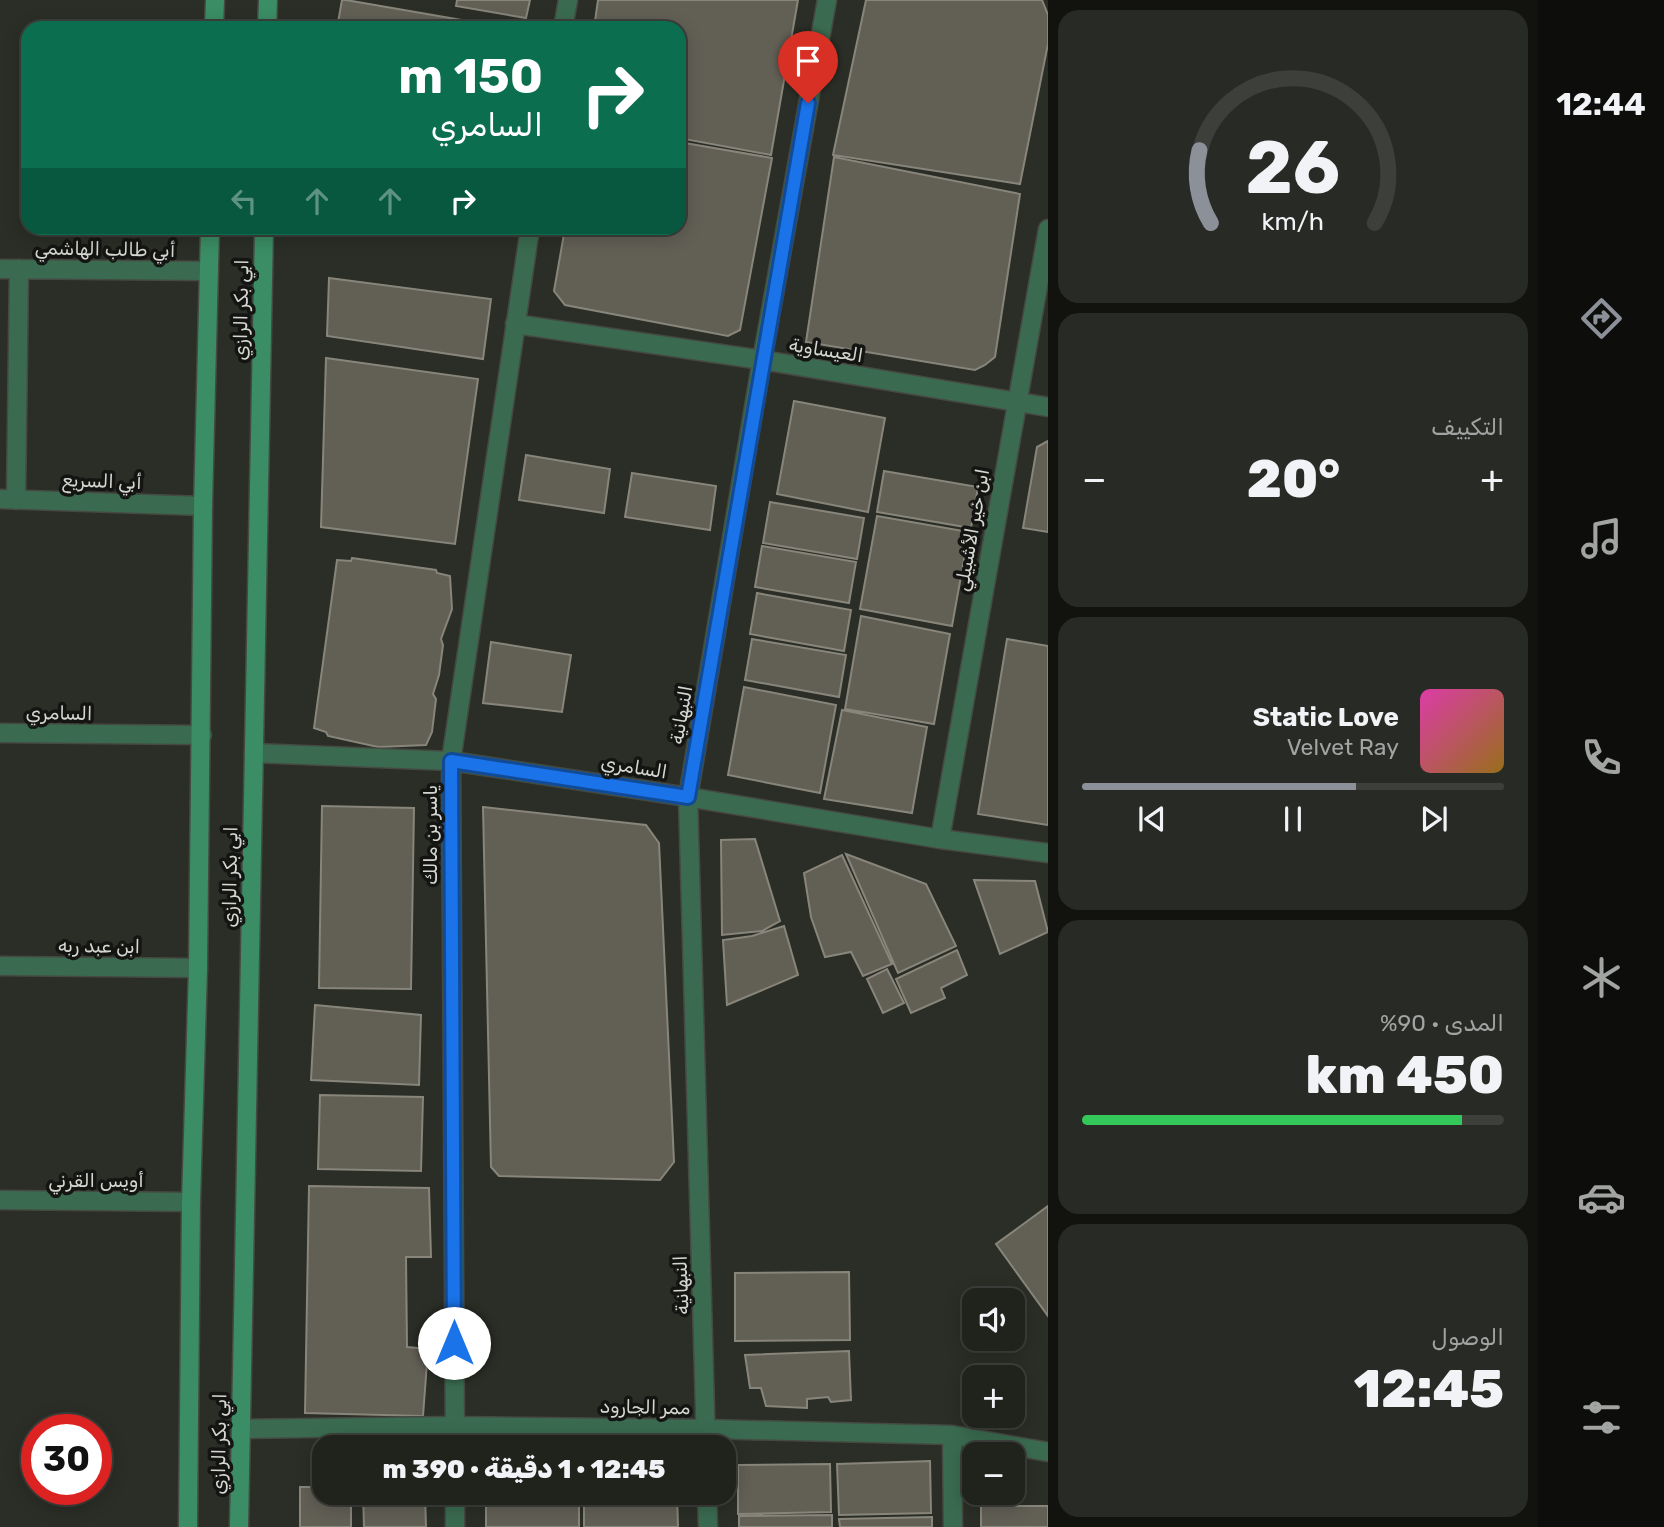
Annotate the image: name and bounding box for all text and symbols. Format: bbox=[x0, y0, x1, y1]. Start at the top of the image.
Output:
pin bbox=[778, 31, 838, 103]
icon: arrive bbox=[789, 42, 827, 80]
text: 150 m bbox=[398, 47, 543, 105]
icon: right bbox=[567, 49, 658, 140]
text: 12:44 bbox=[1556, 85, 1646, 123]
text: السامري bbox=[431, 106, 543, 144]
text: 26 bbox=[1246, 125, 1340, 211]
icon: left bbox=[225, 182, 263, 220]
icon: ahead bbox=[298, 182, 336, 220]
icon: ahead bbox=[371, 182, 409, 220]
icon: right bbox=[444, 182, 482, 220]
text: km/h bbox=[1262, 207, 1324, 236]
street label: أبي طالب الهاشمي bbox=[34, 236, 176, 265]
street label: ابي بكر الرازي bbox=[229, 259, 256, 361]
icon: directions bbox=[1577, 294, 1626, 343]
street label: العيساوية bbox=[787, 333, 865, 367]
text: التكييف bbox=[1431, 413, 1504, 441]
text: 20° bbox=[1247, 448, 1340, 510]
text: − bbox=[1082, 456, 1107, 502]
text: + bbox=[1480, 456, 1504, 502]
street label: ابن خير الأشبيلي bbox=[950, 467, 997, 594]
street label: أبي السريع bbox=[62, 468, 142, 497]
icon: music bbox=[1577, 514, 1626, 563]
street label: النبهانية bbox=[665, 684, 697, 746]
street label: السامري bbox=[25, 701, 93, 727]
text: Static Love bbox=[1253, 702, 1399, 733]
text: Velvet Ray bbox=[1287, 733, 1399, 761]
icon: phone bbox=[1577, 733, 1626, 782]
street label: السامري bbox=[599, 750, 669, 786]
street label: ياسر بن مالك bbox=[419, 785, 442, 885]
icon: previous bbox=[1133, 800, 1171, 838]
icon: pause bbox=[1274, 800, 1312, 838]
icon: next bbox=[1415, 800, 1453, 838]
street label: ابي بكر الرازي bbox=[218, 826, 245, 928]
street label: ابن عبد ربه bbox=[58, 934, 140, 958]
icon: climate bbox=[1577, 953, 1626, 1002]
text: المدى · 90% bbox=[1380, 1009, 1504, 1037]
text: 450 km bbox=[1306, 1044, 1504, 1106]
street label: أويس القرني bbox=[48, 1169, 144, 1195]
icon: car bbox=[1577, 1173, 1626, 1222]
street label: النبهانية bbox=[668, 1255, 694, 1315]
map controls bbox=[962, 1288, 1025, 1505]
button: sound bbox=[962, 1288, 1025, 1351]
position arrow bbox=[417, 1306, 491, 1380]
text: الوصول bbox=[1432, 1323, 1504, 1351]
text: 12:45 bbox=[1354, 1358, 1504, 1420]
button: + bbox=[962, 1365, 1025, 1428]
street label: ابي بكر الرازي bbox=[207, 1393, 234, 1495]
icon: filters bbox=[1577, 1393, 1626, 1442]
street label: ممر الجارود bbox=[599, 1395, 691, 1419]
speed limit sign: 30 bbox=[21, 1414, 112, 1505]
button: − bbox=[962, 1442, 1025, 1505]
text: 12:45 · 1 دقيقة · 390 m bbox=[383, 1454, 665, 1485]

